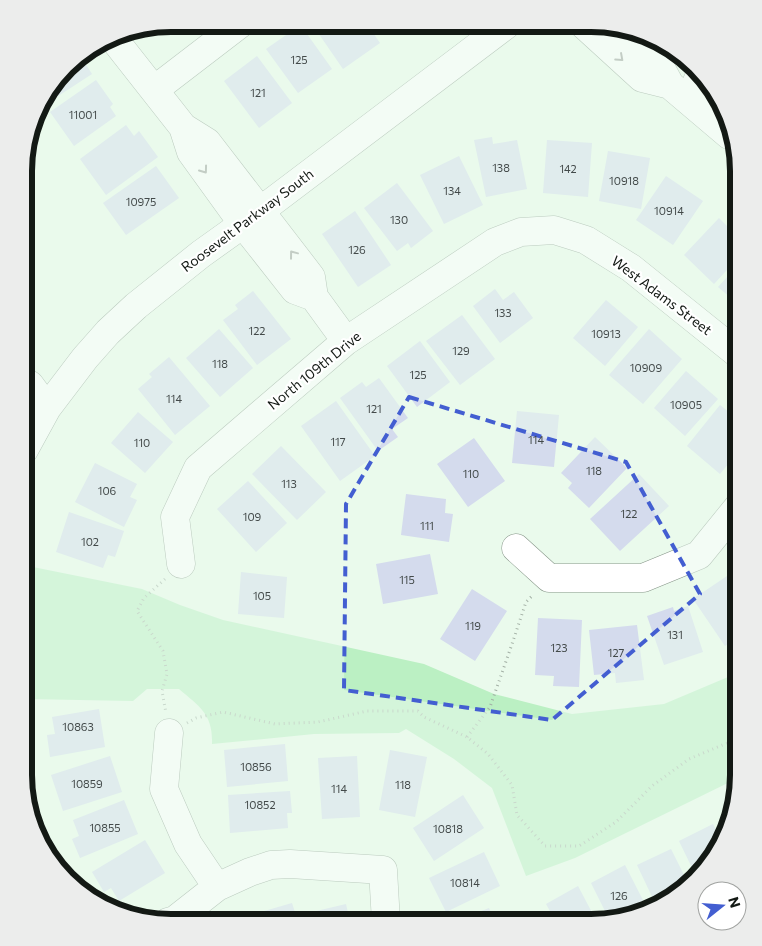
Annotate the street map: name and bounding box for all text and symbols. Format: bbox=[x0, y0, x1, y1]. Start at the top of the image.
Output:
one-way arrow bbox=[615, 52, 624, 61]
house number: 125 bbox=[290, 53, 308, 66]
house number: 121 bbox=[250, 86, 266, 99]
house number: 11001 bbox=[69, 108, 97, 121]
house number: 138 bbox=[492, 161, 510, 174]
house number: 142 bbox=[559, 162, 577, 175]
one-way arrow bbox=[198, 164, 206, 173]
street label: Roosevelt Parkway South bbox=[178, 165, 316, 275]
house number: 10918 bbox=[609, 174, 639, 187]
house number: 134 bbox=[443, 184, 461, 197]
house number: 10975 bbox=[126, 195, 156, 208]
house number: 10914 bbox=[654, 204, 684, 217]
house number: 130 bbox=[390, 213, 408, 226]
house number: 126 bbox=[348, 243, 366, 256]
one-way arrow bbox=[291, 251, 299, 260]
street label: West Adams Street bbox=[609, 252, 716, 338]
house number: 133 bbox=[494, 306, 512, 319]
house number: 122 bbox=[249, 324, 265, 337]
street label: North 109th Drive bbox=[264, 327, 364, 413]
house number: 10913 bbox=[591, 327, 621, 340]
house number: 129 bbox=[452, 344, 470, 357]
house number: 118 bbox=[212, 357, 228, 370]
house number: 10909 bbox=[630, 361, 663, 374]
house number: 125 bbox=[409, 368, 427, 381]
house number: 114 bbox=[166, 392, 182, 405]
house number: 10905 bbox=[670, 398, 702, 411]
house number: 121 bbox=[366, 402, 382, 415]
house number: 114 bbox=[528, 433, 544, 446]
house number: 117 bbox=[330, 435, 346, 448]
house number: 110 bbox=[134, 436, 150, 449]
house number: 118 bbox=[586, 464, 602, 477]
house number: 110 bbox=[463, 467, 479, 480]
house number: 113 bbox=[281, 477, 297, 490]
house number: 106 bbox=[98, 484, 117, 497]
house number: 122 bbox=[621, 507, 637, 520]
house number: 109 bbox=[243, 510, 262, 523]
house number: 111 bbox=[420, 519, 434, 532]
house number: 102 bbox=[81, 535, 99, 548]
house number: 115 bbox=[399, 573, 415, 586]
house number: 105 bbox=[253, 589, 271, 602]
house number: 119 bbox=[465, 619, 481, 632]
house number: 131 bbox=[667, 628, 683, 641]
house number: 123 bbox=[550, 641, 568, 654]
house number: 127 bbox=[608, 646, 624, 659]
house number: 10863 bbox=[62, 720, 94, 733]
house number: 10856 bbox=[240, 760, 272, 773]
house number: 10859 bbox=[71, 777, 103, 790]
house number: 118 bbox=[395, 778, 411, 791]
house number: 114 bbox=[331, 782, 347, 795]
house number: 10852 bbox=[245, 798, 275, 811]
house number: 10855 bbox=[89, 821, 121, 834]
house number: 10818 bbox=[433, 822, 463, 835]
house number: 10814 bbox=[450, 876, 480, 889]
north arrow bbox=[697, 881, 747, 931]
house number: 126 bbox=[610, 889, 628, 902]
text: N bbox=[725, 895, 745, 910]

